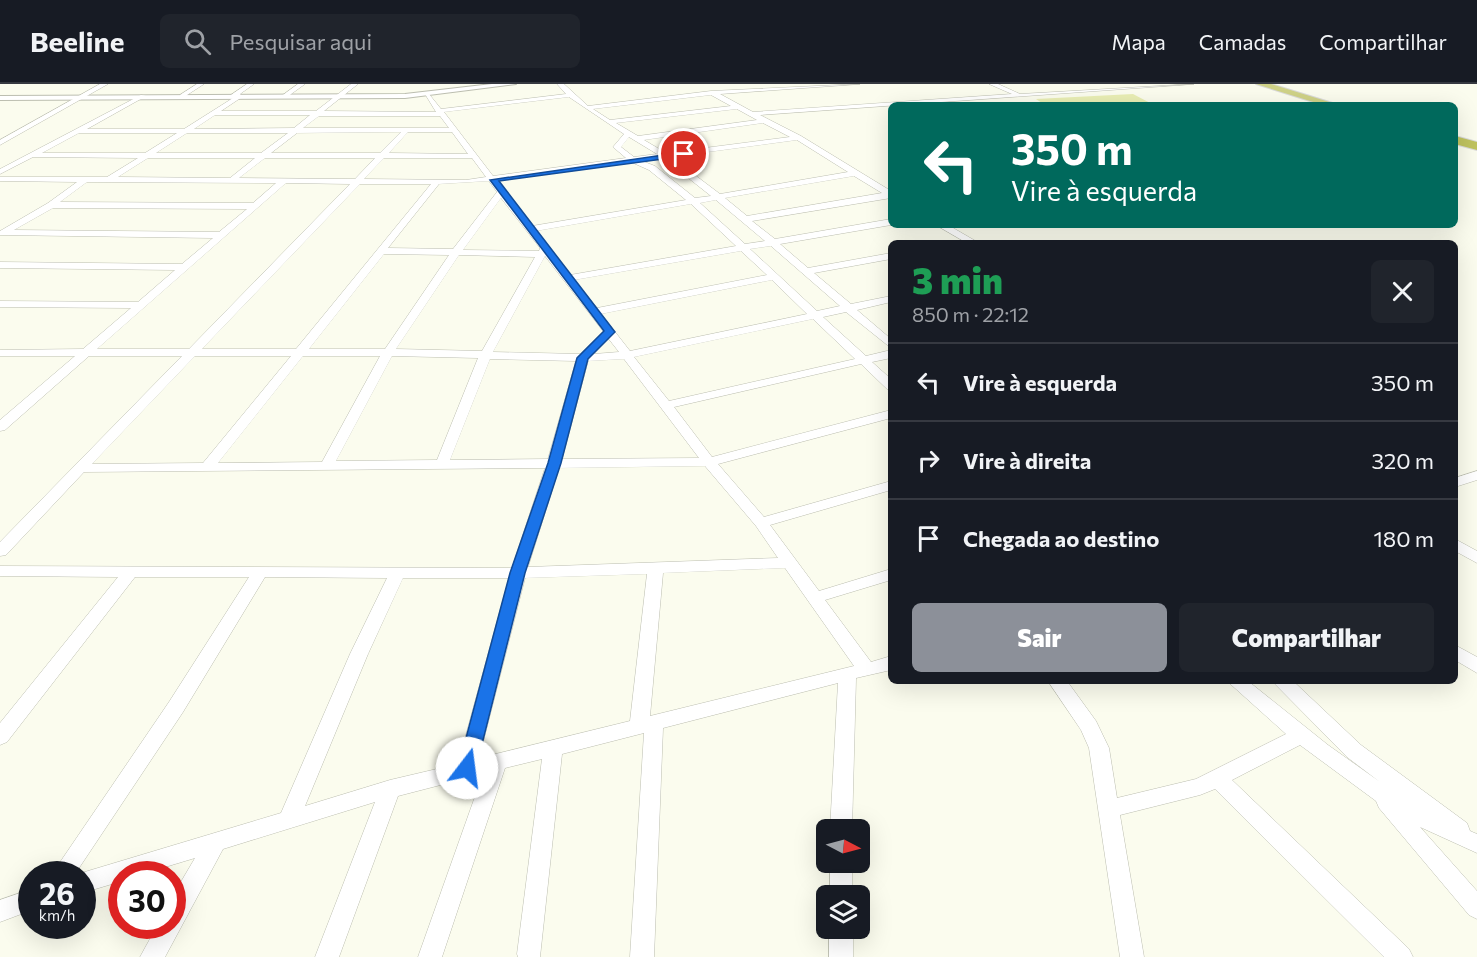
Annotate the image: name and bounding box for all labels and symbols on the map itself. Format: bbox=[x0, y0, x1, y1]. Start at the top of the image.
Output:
pin bbox=[658, 128, 709, 179]
position arrow bbox=[435, 736, 499, 800]
north arrow bbox=[816, 819, 870, 873]
speed limit sign: 30 bbox=[108, 861, 186, 939]

